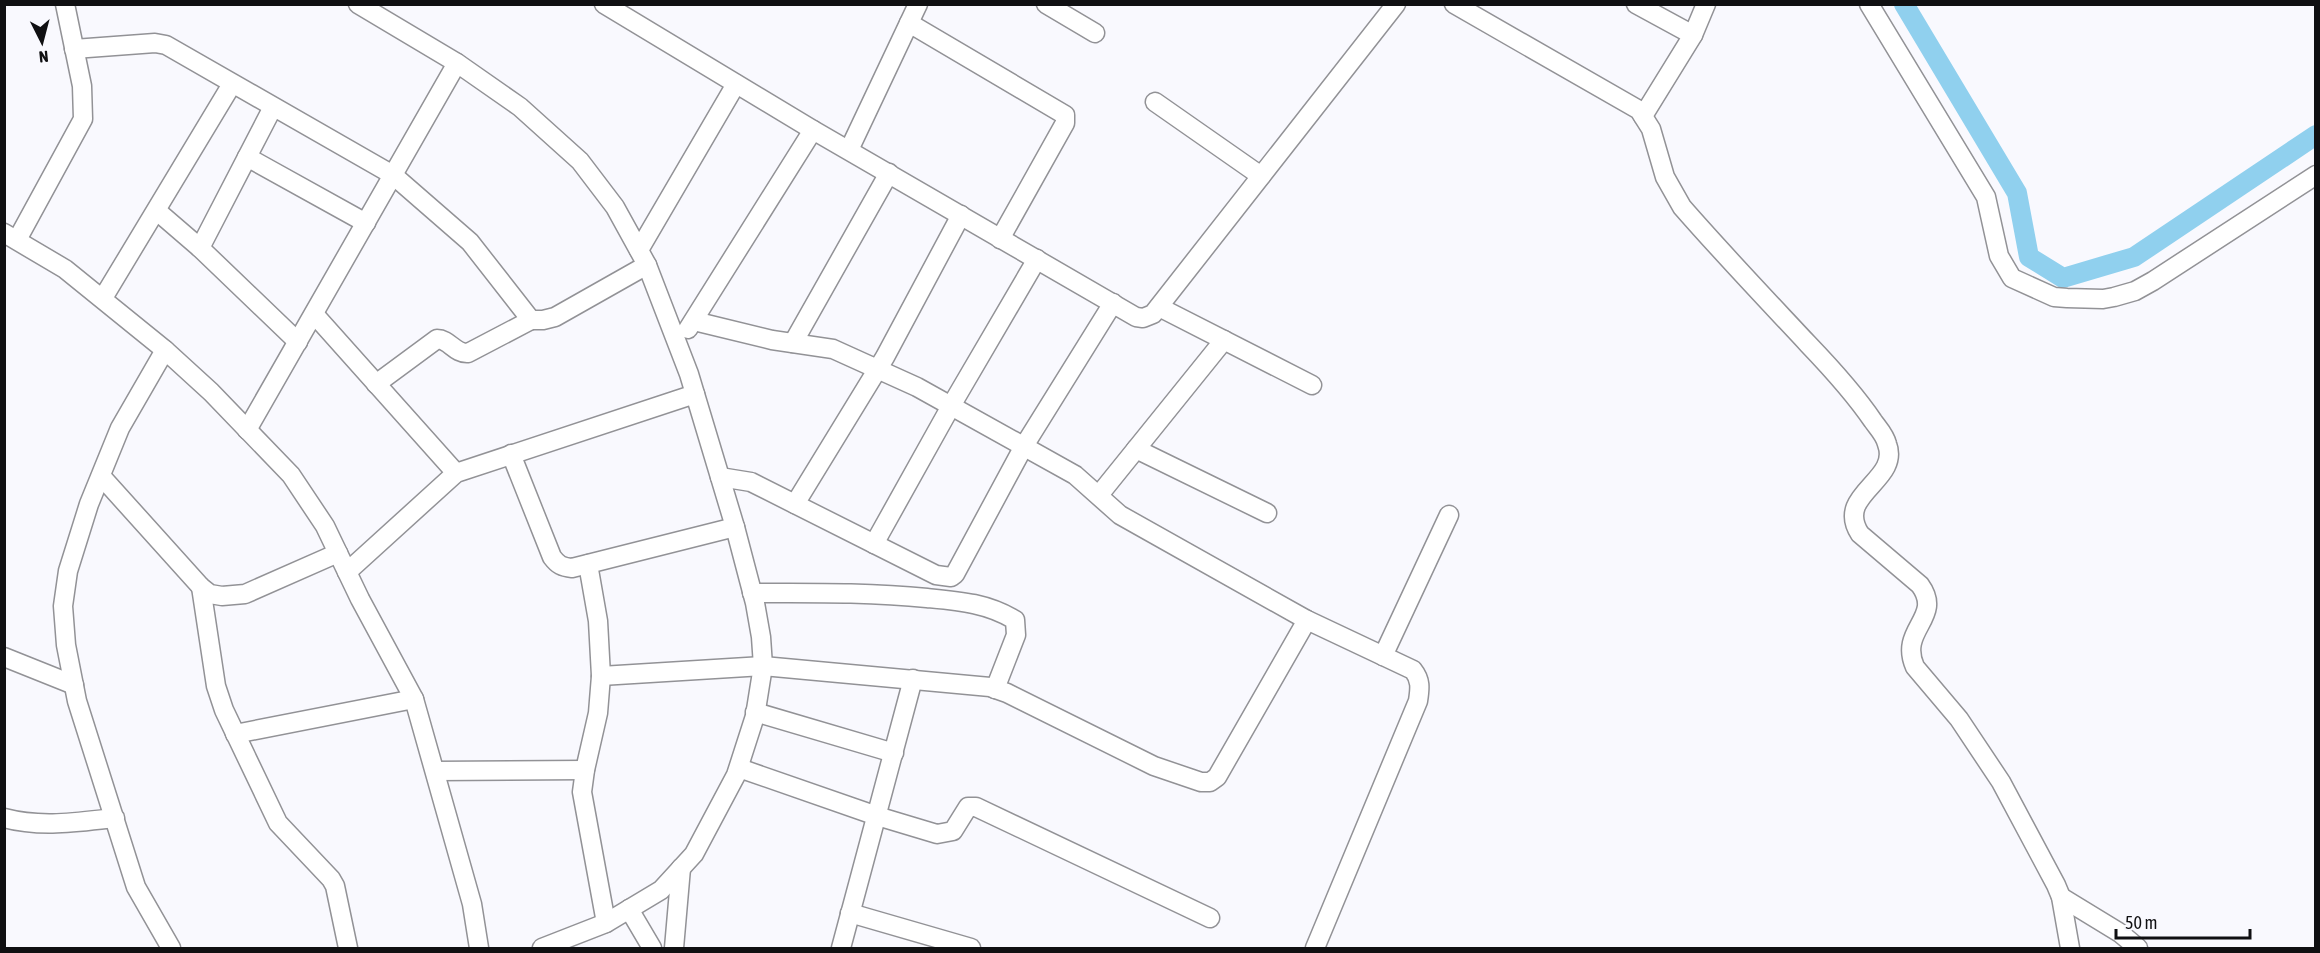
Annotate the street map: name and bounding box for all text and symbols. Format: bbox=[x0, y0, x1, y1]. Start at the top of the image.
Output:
north arrow bbox=[12, 12, 72, 72]
text: N bbox=[38, 47, 49, 66]
scale bar bbox=[2116, 902, 2250, 940]
text: 50 m bbox=[2125, 912, 2157, 933]

